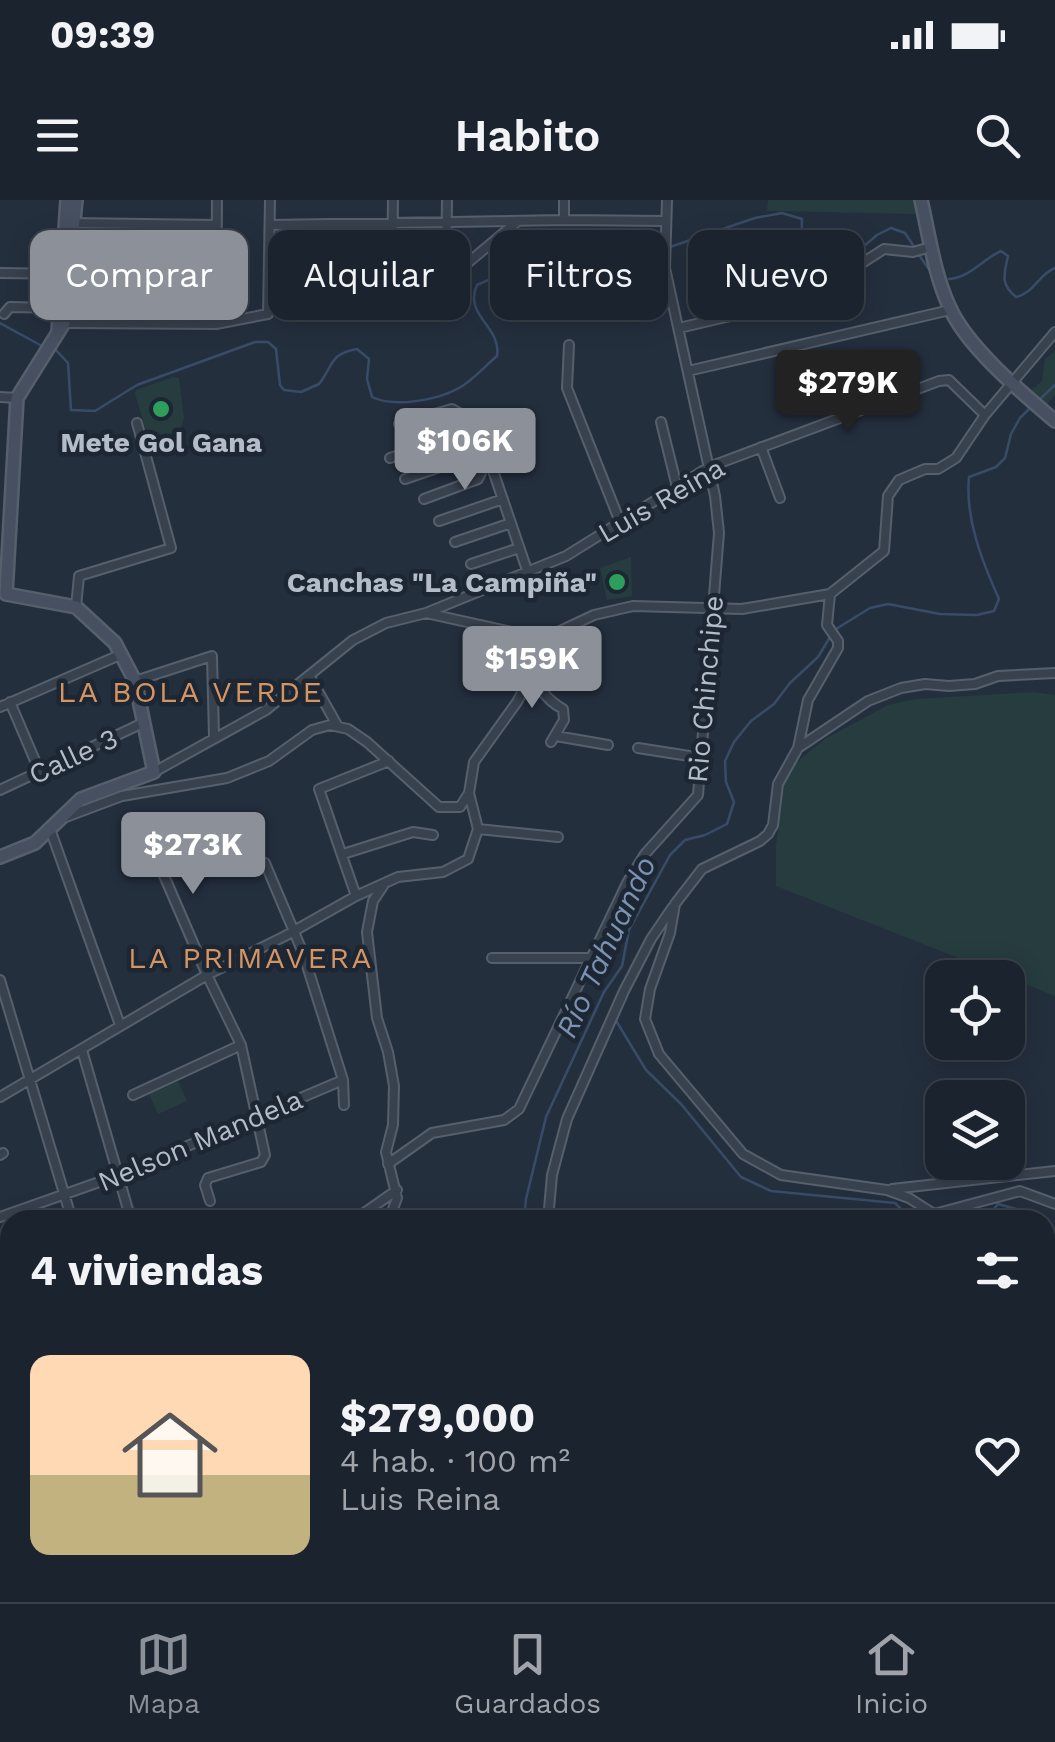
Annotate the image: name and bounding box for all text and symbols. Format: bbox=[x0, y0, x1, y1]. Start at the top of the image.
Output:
text: 09:39 bbox=[50, 13, 155, 57]
icon: menu bbox=[30, 108, 85, 163]
icon: search bbox=[970, 108, 1025, 163]
text: Habito bbox=[454, 109, 601, 162]
chip: Comprar bbox=[30, 230, 248, 320]
chip: Alquilar bbox=[268, 230, 470, 320]
chip: Filtros bbox=[490, 230, 668, 320]
chip: Nuevo bbox=[688, 230, 864, 320]
pin: $279K bbox=[778, 350, 918, 435]
text: $279K bbox=[798, 363, 898, 401]
marker: Mete Gol Gana bbox=[150, 398, 172, 420]
pin: $106K bbox=[395, 408, 535, 493]
text: $106K bbox=[417, 421, 513, 459]
place label: Mete Gol Gana bbox=[60, 426, 263, 459]
street label: Luis Reina bbox=[592, 451, 730, 550]
place label: Canchas "La Campiña" bbox=[287, 566, 597, 599]
marker: Canchas "La Campiña" bbox=[606, 571, 628, 593]
street label: Rio Chinchipe bbox=[681, 594, 730, 784]
pin: $159K bbox=[462, 626, 602, 711]
text: $159K bbox=[485, 639, 579, 677]
district label: LA BOLA VERDE bbox=[58, 674, 324, 709]
street label: Calle 3 bbox=[24, 722, 123, 791]
pin: $273K bbox=[123, 812, 263, 897]
text: $273K bbox=[143, 825, 243, 863]
water label: Río Tahuando bbox=[548, 851, 663, 1043]
district label: LA PRIMAVERA bbox=[128, 940, 374, 975]
map controls bbox=[925, 960, 1025, 1180]
button: locate bbox=[925, 960, 1025, 1060]
button: layers bbox=[925, 1080, 1025, 1180]
street label: Nelson Mandela bbox=[93, 1083, 307, 1198]
icon: filters bbox=[970, 1243, 1025, 1298]
text: 4 viviendas bbox=[30, 1246, 263, 1295]
text: $279,000 bbox=[340, 1393, 535, 1442]
icon: home bbox=[110, 1395, 230, 1515]
icon: heart bbox=[970, 1428, 1025, 1483]
text: 4 hab. · 100 m² bbox=[340, 1442, 570, 1480]
text: Luis Reina bbox=[340, 1480, 500, 1518]
tab: Mapa bbox=[127, 1627, 200, 1720]
tab: Guardados bbox=[454, 1627, 601, 1720]
tab: Inicio bbox=[855, 1627, 928, 1720]

